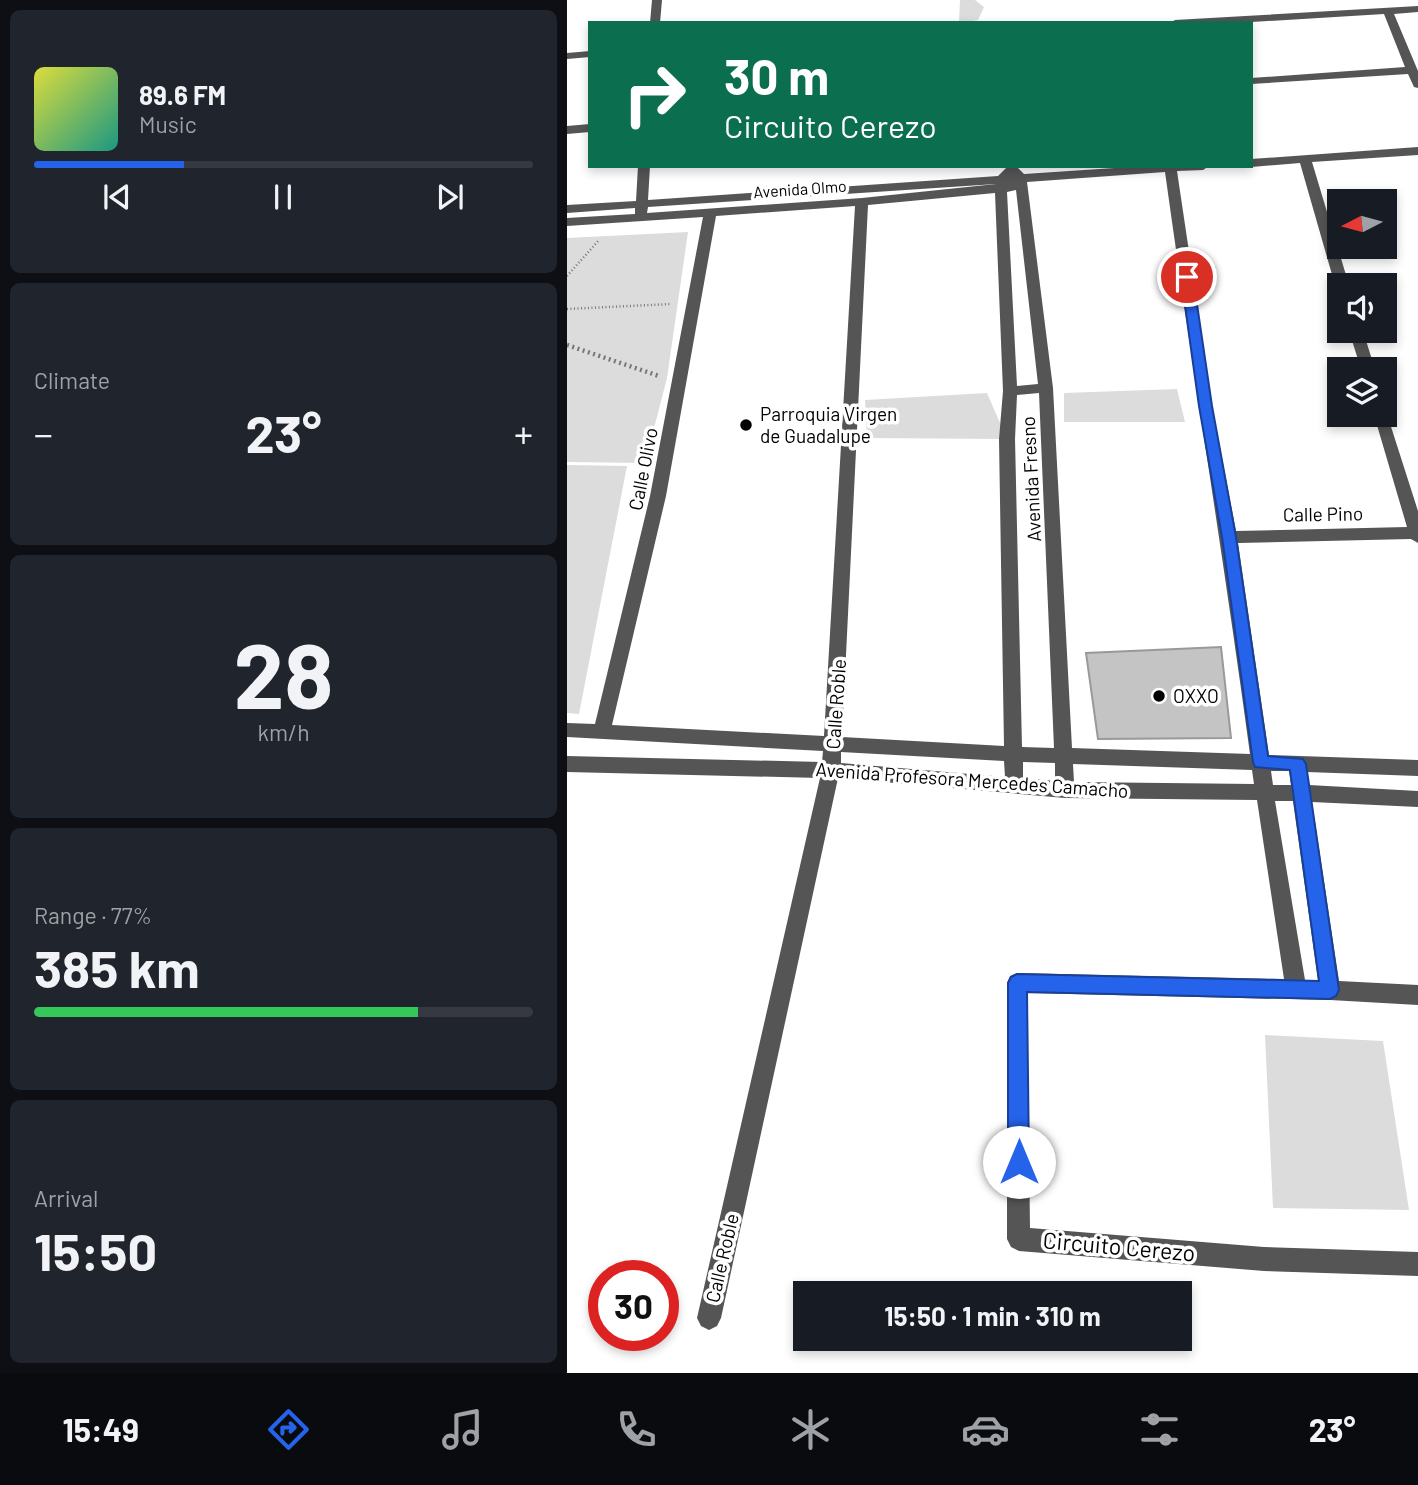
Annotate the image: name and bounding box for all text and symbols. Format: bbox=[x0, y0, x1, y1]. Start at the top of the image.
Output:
text: 30 m bbox=[724, 46, 829, 105]
icon: right bbox=[609, 49, 700, 140]
text: 89.6 FM bbox=[139, 79, 226, 110]
text: Circuito Cerezo bbox=[724, 106, 937, 144]
text: Music bbox=[139, 110, 197, 138]
street label: Avenida Olmo bbox=[753, 176, 847, 201]
icon: previous bbox=[98, 178, 136, 216]
icon: pause bbox=[264, 178, 302, 216]
icon: next bbox=[431, 178, 469, 216]
north arrow bbox=[1327, 189, 1397, 259]
map controls bbox=[1327, 189, 1397, 427]
pin bbox=[1157, 247, 1217, 307]
icon: arrive bbox=[1168, 258, 1206, 296]
button: sound bbox=[1327, 273, 1397, 343]
button: layers bbox=[1327, 357, 1397, 427]
text: Climate bbox=[34, 366, 110, 394]
text: 23° bbox=[245, 401, 322, 463]
place label: Parroquia Virgen de Guadalupe bbox=[760, 402, 897, 447]
text: − bbox=[34, 410, 53, 456]
text: + bbox=[514, 410, 533, 456]
street label: Avenida Fresno bbox=[1016, 416, 1045, 542]
marker: Parroquia Virgen de Guadalupe bbox=[738, 417, 754, 433]
street label: Calle Olivo bbox=[623, 426, 662, 512]
street label: Calle Pino bbox=[1283, 501, 1363, 526]
text: 28 bbox=[233, 618, 334, 727]
street label: Calle Roble bbox=[821, 658, 850, 750]
place label: OXXO bbox=[1173, 684, 1219, 707]
marker: OXXO bbox=[1151, 688, 1167, 704]
text: km/h bbox=[257, 718, 310, 746]
street label: Avenida Profesora Mercedes Camacho bbox=[815, 757, 1129, 802]
text: Range · 77% bbox=[34, 901, 152, 929]
text: 385 km bbox=[34, 936, 200, 998]
position arrow bbox=[982, 1125, 1056, 1199]
text: Arrival bbox=[34, 1184, 98, 1212]
street label: Calle Roble bbox=[700, 1211, 743, 1305]
text: 15:50 bbox=[34, 1219, 157, 1281]
street label: Circuito Cerezo bbox=[1042, 1225, 1196, 1267]
speed limit sign: 30 bbox=[588, 1260, 679, 1351]
text: 15:50 · 1 min · 310 m bbox=[884, 1300, 1101, 1331]
icon: directions bbox=[264, 1405, 313, 1454]
icon: music bbox=[438, 1405, 487, 1454]
icon: phone bbox=[612, 1405, 661, 1454]
icon: climate bbox=[786, 1405, 835, 1454]
icon: car bbox=[961, 1405, 1010, 1454]
icon: filters bbox=[1135, 1405, 1184, 1454]
text: 15:49 bbox=[63, 1410, 139, 1448]
text: 23° bbox=[1309, 1410, 1355, 1448]

